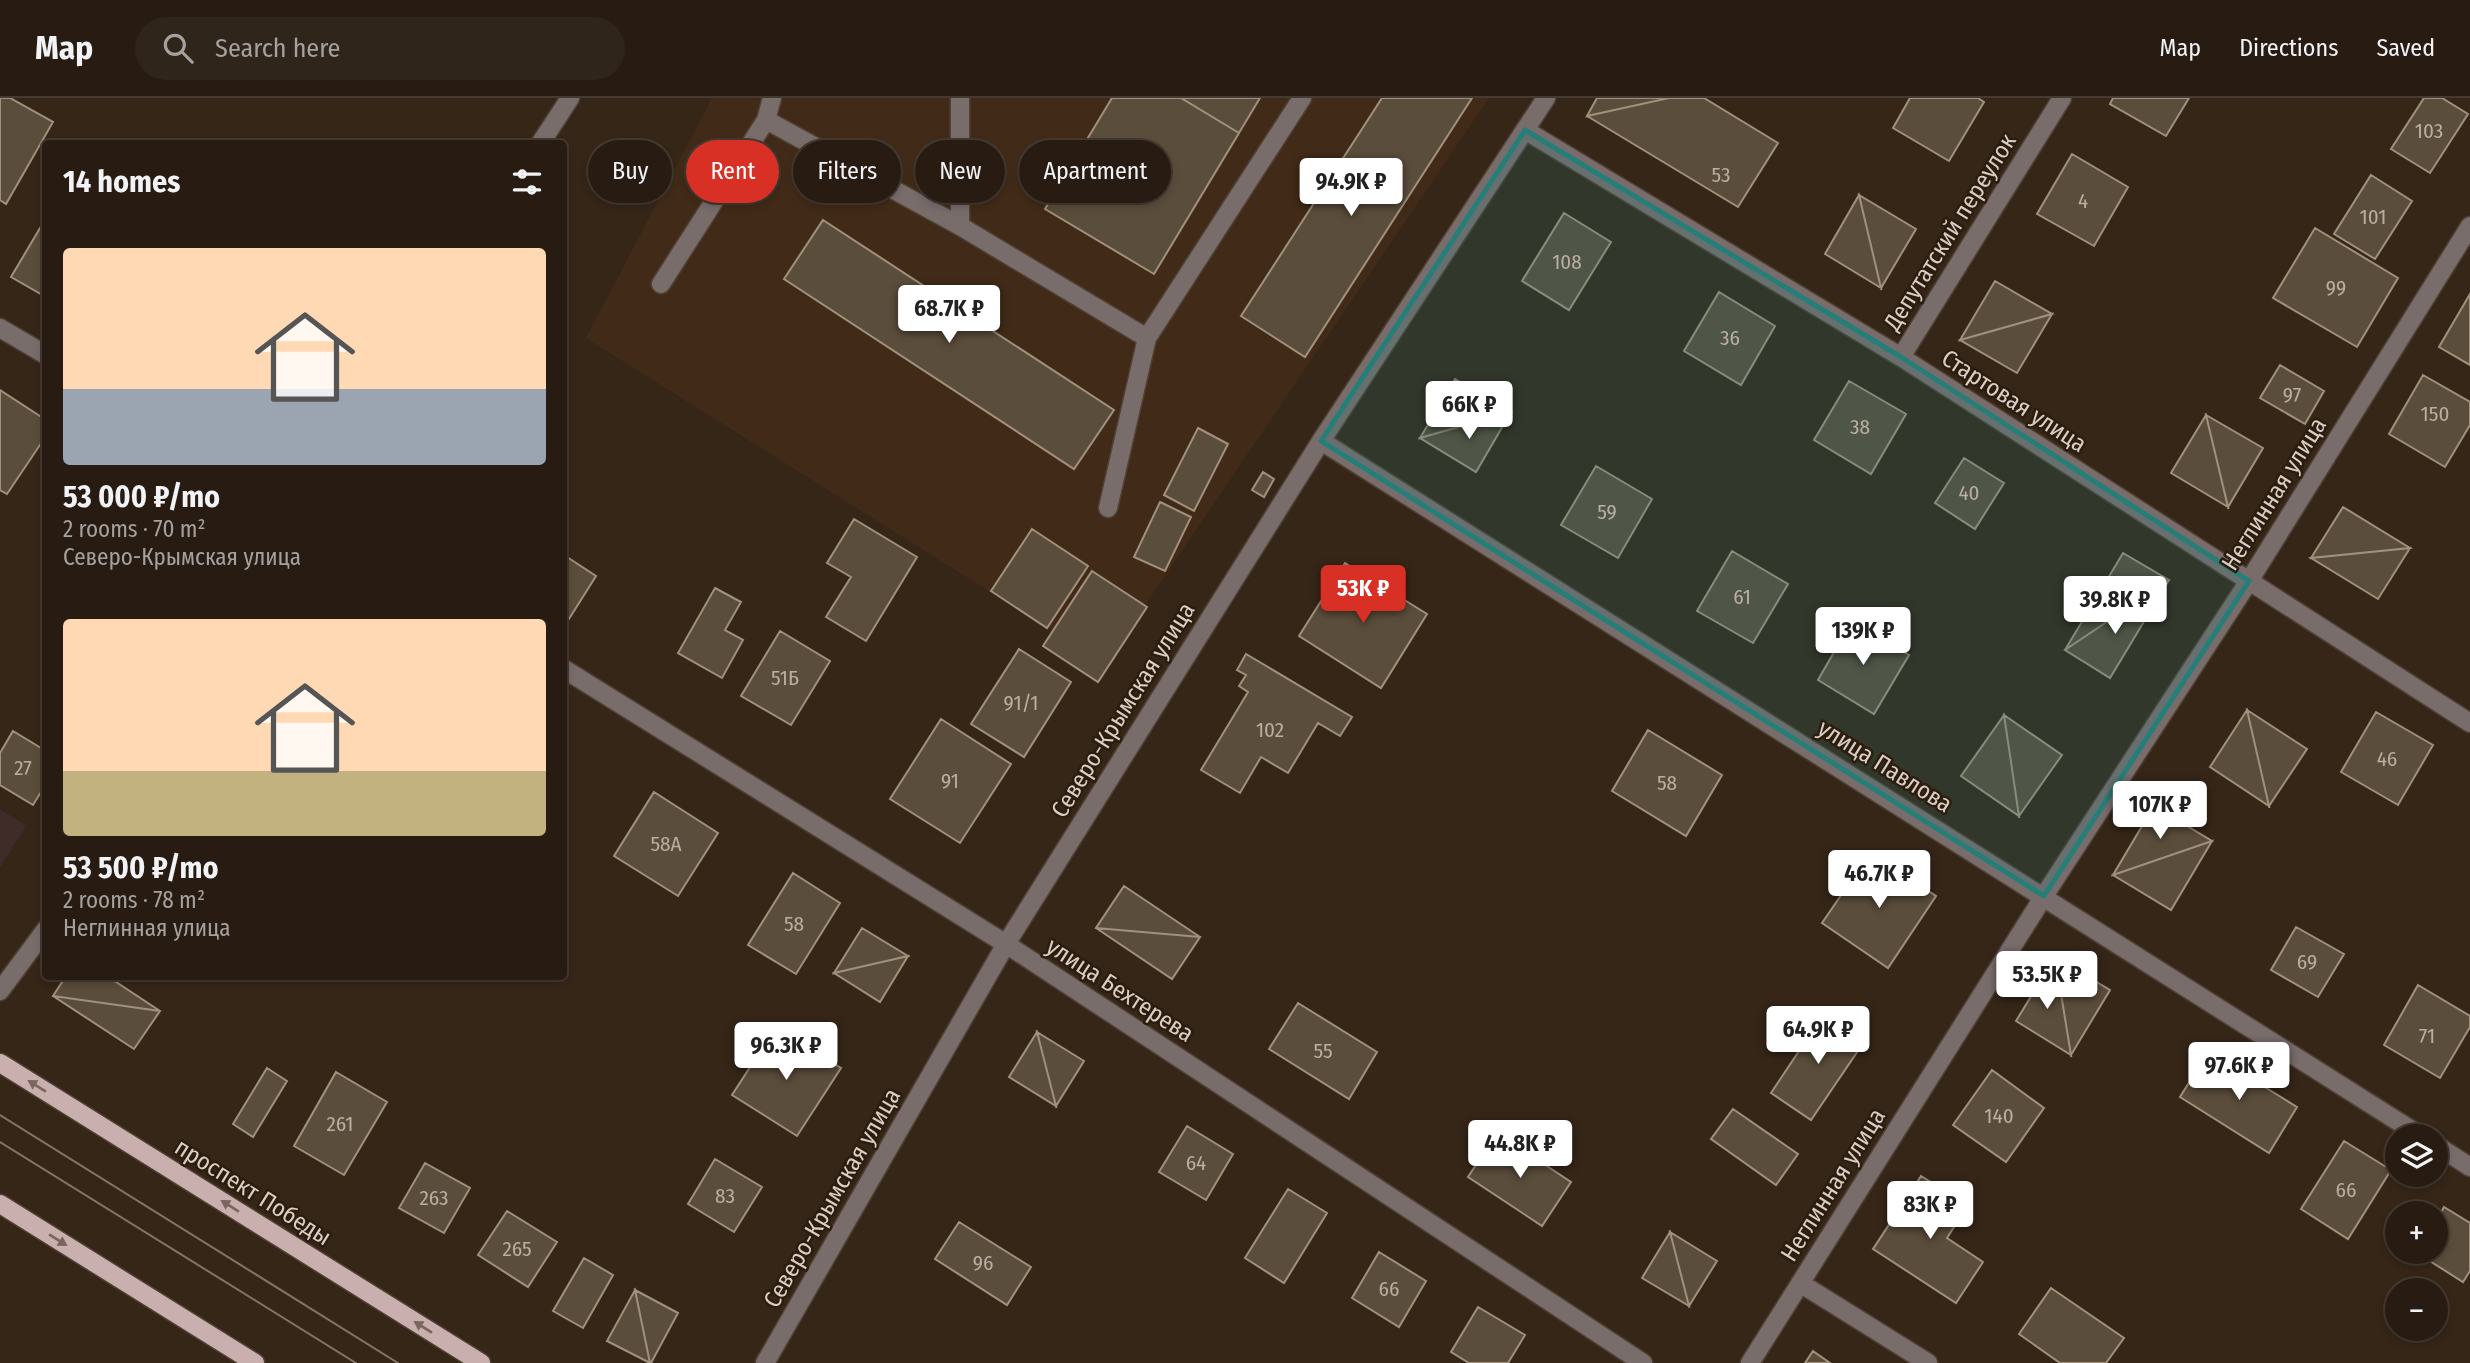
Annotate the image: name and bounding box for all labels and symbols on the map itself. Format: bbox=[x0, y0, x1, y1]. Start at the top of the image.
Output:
house number: 103 bbox=[2415, 118, 2443, 144]
street label: Депутатский переулок bbox=[1878, 128, 2022, 336]
pin: 94.9K ₽ bbox=[1286, 158, 1416, 218]
house number: 53 bbox=[1712, 162, 1730, 188]
house number: 4 bbox=[2078, 188, 2088, 214]
house number: 101 bbox=[2360, 204, 2386, 230]
house number: 108 bbox=[1552, 249, 1582, 275]
house number: 99 bbox=[2326, 275, 2346, 301]
pin: 68.7K ₽ bbox=[884, 286, 1014, 345]
house number: 36 bbox=[1720, 325, 1740, 351]
street label: Стартовая улица bbox=[1936, 344, 2092, 458]
pin: 66K ₽ bbox=[1420, 382, 1518, 441]
house number: 97 bbox=[2283, 382, 2301, 408]
house number: 150 bbox=[2421, 401, 2449, 427]
street label: Неглинная улица bbox=[2216, 412, 2332, 576]
house number: 38 bbox=[1850, 414, 1870, 440]
house number: 40 bbox=[1958, 480, 1980, 506]
house number: 59 bbox=[1597, 499, 1617, 525]
pin: 53K ₽ bbox=[1314, 566, 1412, 625]
pin: 39.8K ₽ bbox=[2050, 576, 2180, 636]
house number: 61 bbox=[1733, 584, 1751, 610]
street label: Северо-Крымская улица bbox=[1045, 597, 1201, 823]
pin: 139K ₽ bbox=[1806, 608, 1920, 667]
house number: 51Б bbox=[771, 665, 799, 691]
house number: 91/1 bbox=[1004, 690, 1038, 716]
street label: улица Павлова bbox=[1813, 714, 1957, 818]
house number: 102 bbox=[1256, 717, 1284, 743]
house number: 46 bbox=[2377, 746, 2397, 772]
house number: 27 bbox=[14, 755, 32, 781]
house number: 91 bbox=[941, 768, 959, 794]
house number: 58 bbox=[1657, 770, 1677, 796]
pin: 107K ₽ bbox=[2103, 782, 2217, 841]
house number: 58А bbox=[650, 831, 682, 857]
pin: 46.7K ₽ bbox=[1814, 850, 1944, 910]
house number: 58 bbox=[784, 911, 804, 937]
street label: улица Бехтерева bbox=[1041, 932, 1199, 1048]
house number: 69 bbox=[2297, 949, 2317, 975]
pin: 53.5K ₽ bbox=[1982, 951, 2112, 1011]
pin: 64.9K ₽ bbox=[1753, 1006, 1883, 1066]
pin: 96.3K ₽ bbox=[721, 1023, 851, 1082]
house number: 71 bbox=[2419, 1023, 2435, 1049]
house number: 55 bbox=[1313, 1038, 1333, 1064]
pin: 97.6K ₽ bbox=[2174, 1042, 2304, 1102]
one-way arrow bbox=[27, 1080, 46, 1093]
street label: Северо-Крымская улица bbox=[758, 1083, 906, 1313]
street label: Неглинная улица bbox=[1775, 1103, 1891, 1267]
house number: 140 bbox=[1984, 1103, 2014, 1129]
house number: 261 bbox=[327, 1111, 353, 1137]
pin: 44.8K ₽ bbox=[1455, 1121, 1585, 1180]
street label: проспект Победы bbox=[170, 1133, 336, 1251]
house number: 64 bbox=[1186, 1150, 1206, 1176]
house number: 66 bbox=[2336, 1177, 2356, 1203]
pin: 83K ₽ bbox=[1881, 1182, 1979, 1241]
house number: 83 bbox=[715, 1183, 735, 1209]
house number: 263 bbox=[420, 1185, 448, 1211]
one-way arrow bbox=[220, 1200, 239, 1213]
one-way arrow bbox=[48, 1234, 68, 1247]
house number: 265 bbox=[502, 1236, 532, 1262]
house number: 96 bbox=[973, 1250, 993, 1276]
house number: 66 bbox=[1379, 1276, 1399, 1302]
one-way arrow bbox=[413, 1320, 433, 1333]

